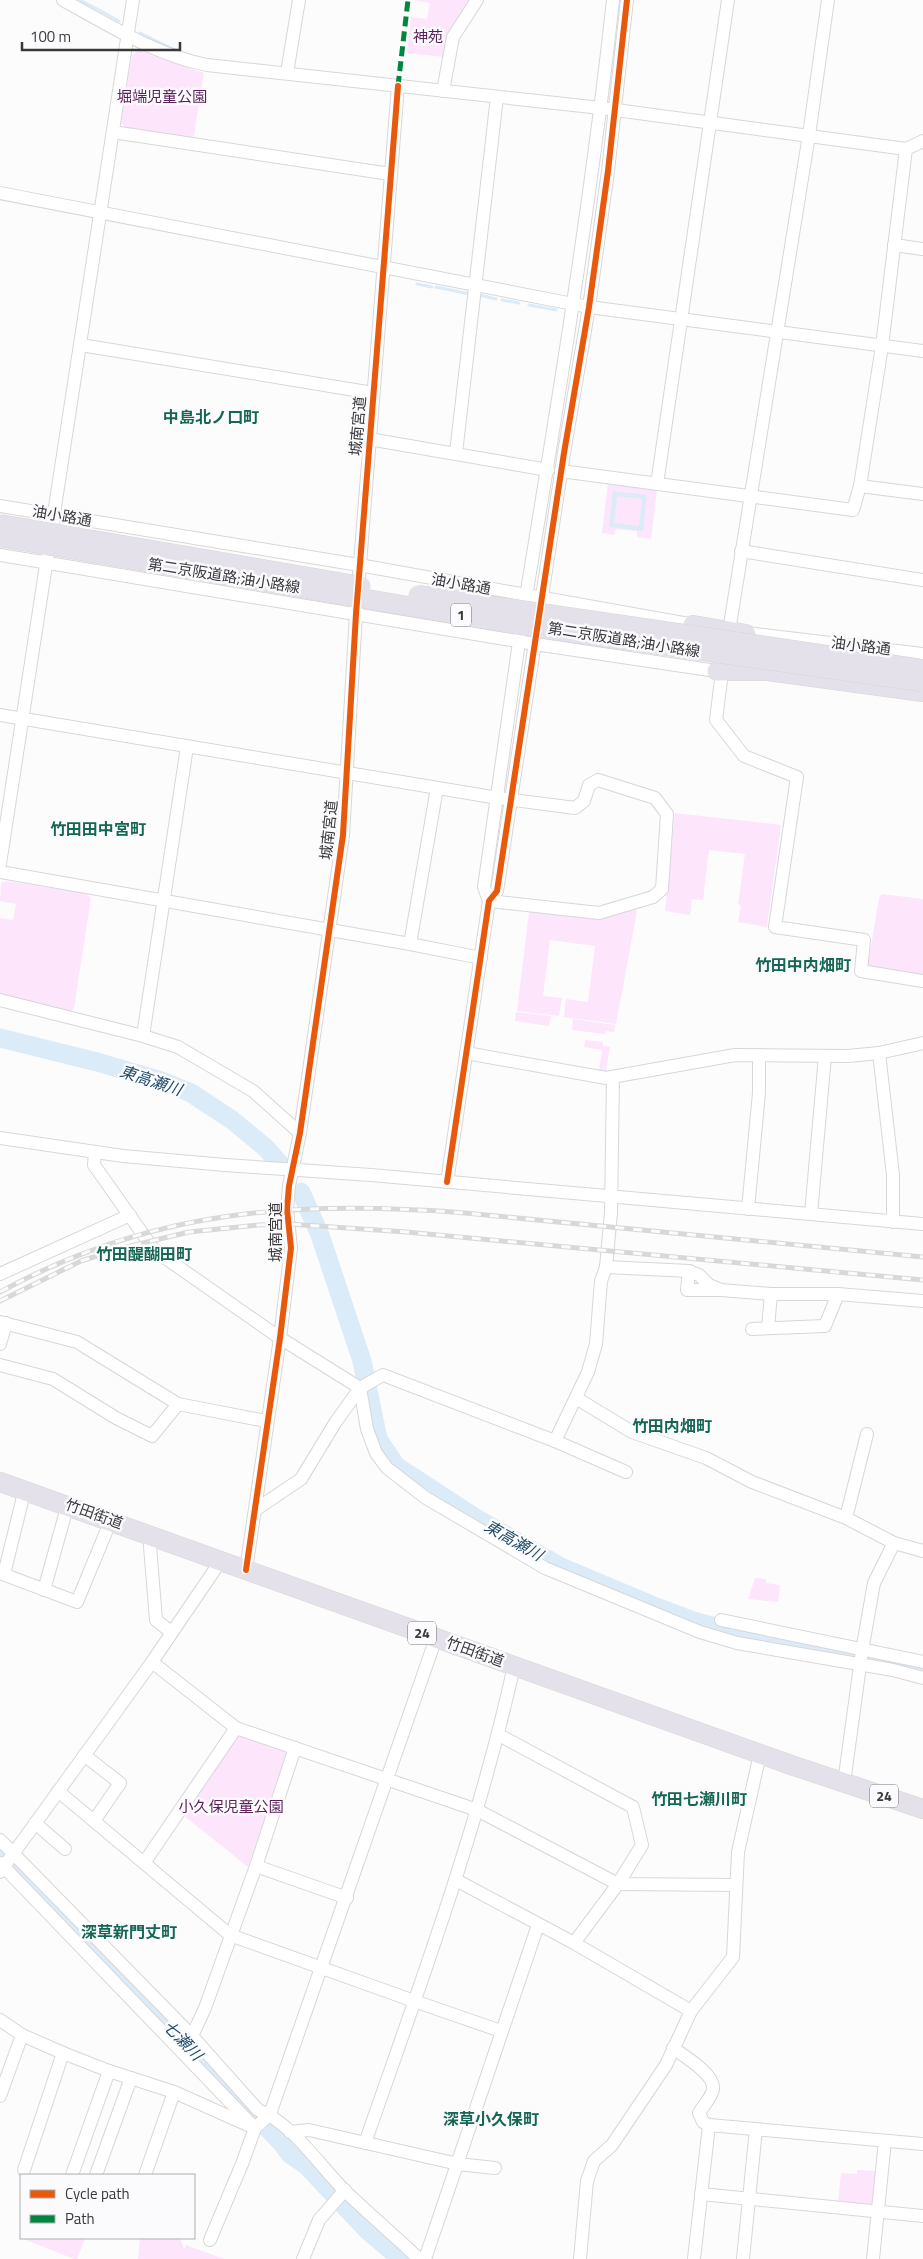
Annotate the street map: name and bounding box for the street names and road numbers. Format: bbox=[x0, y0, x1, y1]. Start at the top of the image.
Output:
street label: 城南宮道 bbox=[343, 395, 372, 457]
street label: 油小路通 bbox=[31, 499, 94, 532]
street label: 第二京阪道路;油小路線 bbox=[146, 552, 302, 599]
street label: 油小路通 bbox=[430, 567, 493, 600]
road number: 1 bbox=[451, 604, 471, 626]
street label: 第二京阪道路;油小路線 bbox=[546, 616, 702, 663]
street label: 油小路通 bbox=[830, 630, 892, 661]
street label: 城南宮道 bbox=[314, 799, 343, 861]
street label: 城南宮道 bbox=[264, 1202, 287, 1262]
street label: 竹田街道 bbox=[62, 1492, 126, 1535]
road number: 24 bbox=[408, 1622, 436, 1645]
street label: 竹田街道 bbox=[443, 1630, 507, 1673]
road number: 24 bbox=[870, 1784, 898, 1808]

